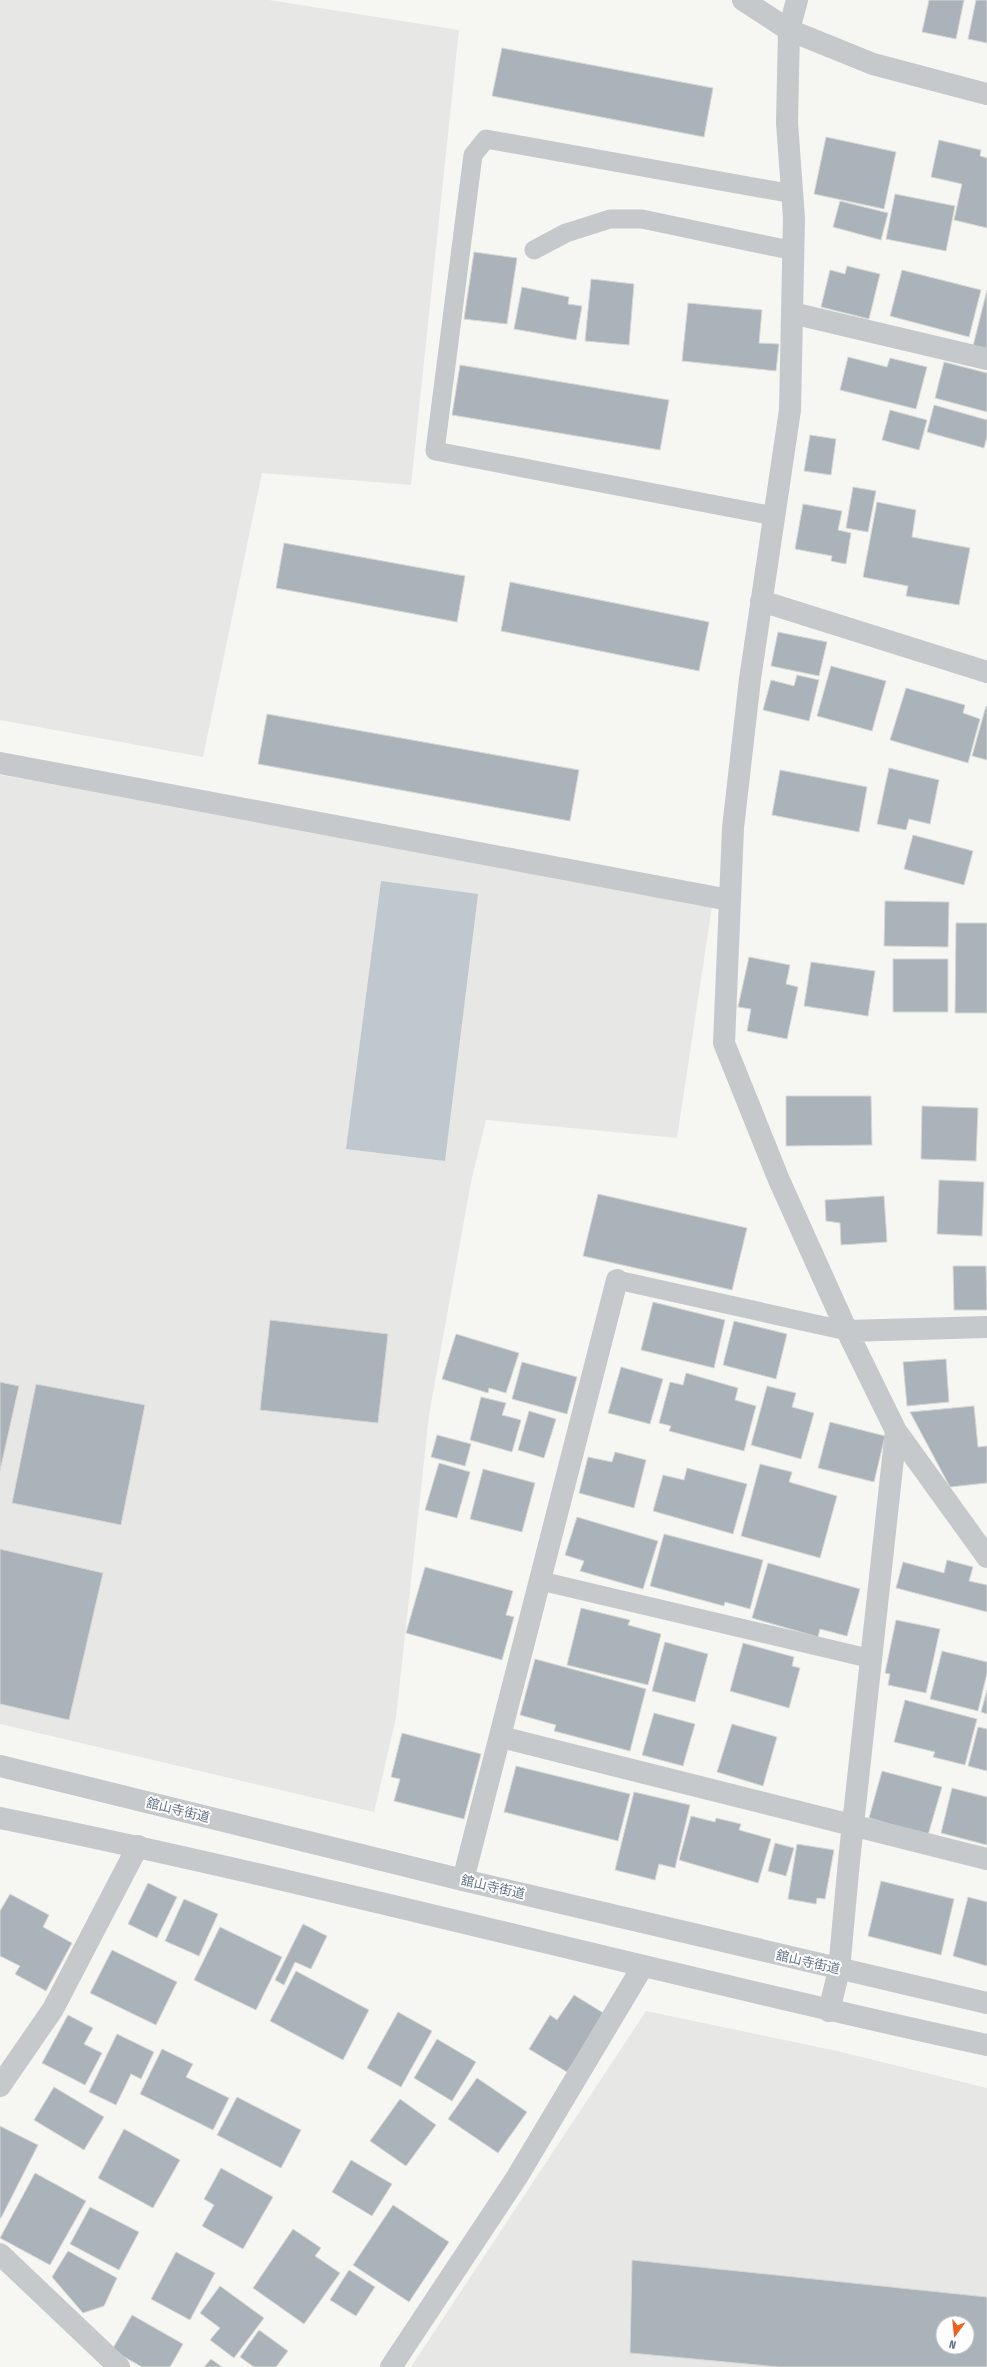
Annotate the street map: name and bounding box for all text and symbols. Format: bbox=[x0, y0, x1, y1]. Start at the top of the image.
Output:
street label: 舘山寺街道 bbox=[145, 1795, 211, 1825]
street label: 舘山寺街道 bbox=[460, 1872, 526, 1902]
street label: 舘山寺街道 bbox=[775, 1947, 841, 1977]
north arrow bbox=[935, 2315, 975, 2355]
text: N bbox=[948, 2337, 957, 2351]

